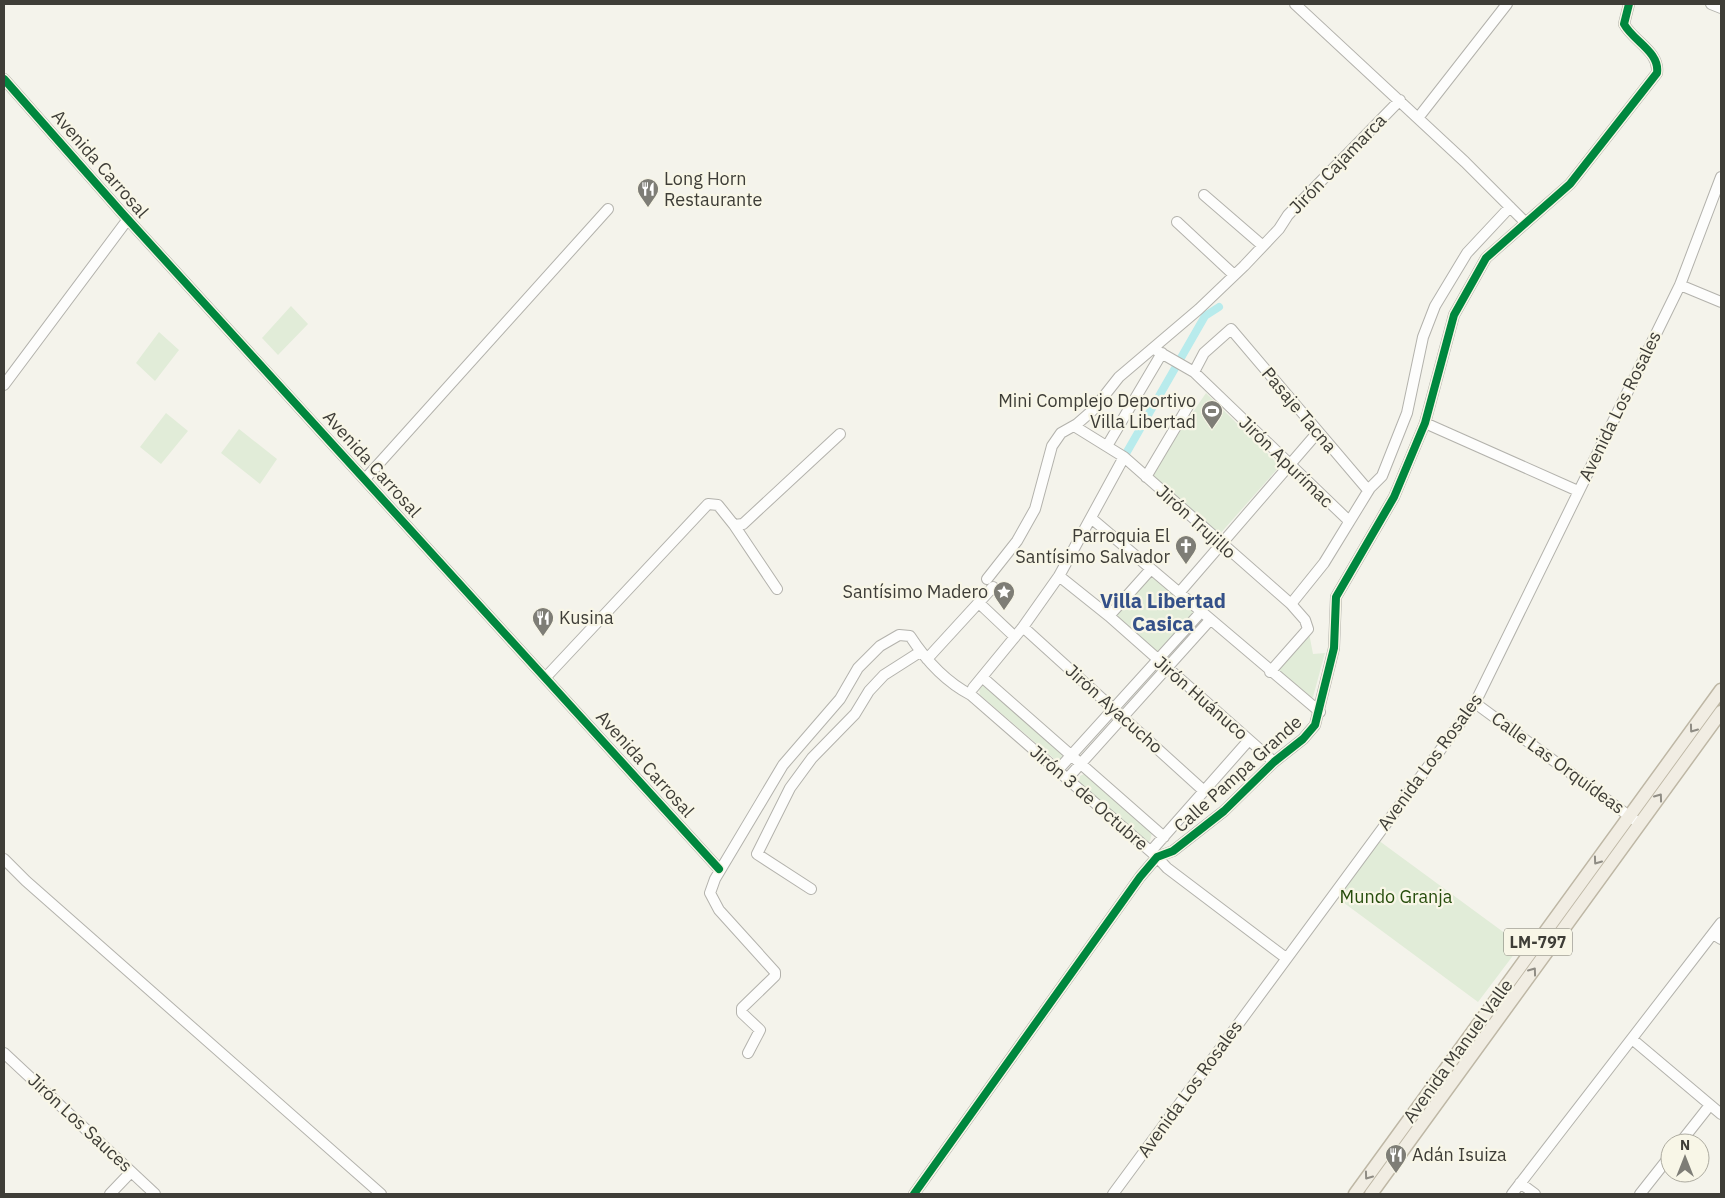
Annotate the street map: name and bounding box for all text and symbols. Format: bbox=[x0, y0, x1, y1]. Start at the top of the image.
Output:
street label: Avenida Carrosal bbox=[47, 105, 154, 223]
street label: Jirón Cajamarca bbox=[1284, 109, 1391, 218]
place label: Long Horn Restaurante bbox=[664, 167, 763, 211]
restaurant icon: Long Horn Restaurante bbox=[636, 177, 660, 208]
street label: Avenida Los Rosales bbox=[1573, 327, 1666, 485]
street label: Pasaje Tacna bbox=[1257, 362, 1342, 458]
place label: Mini Complejo Deportivo Villa Libertad bbox=[998, 389, 1196, 433]
sports icon: Mini Complejo Deportivo Villa Libertad bbox=[1200, 399, 1224, 430]
street label: Avenida Carrosal bbox=[318, 405, 427, 522]
street label: Jirón Apurímac bbox=[1234, 411, 1338, 512]
street label: Jirón Trujillo bbox=[1152, 480, 1241, 564]
place label: Parroquia El Santísimo Salvador bbox=[1015, 524, 1170, 568]
church icon: Parroquia El Santísimo Salvador bbox=[1174, 534, 1198, 565]
place label: Santísimo Madero bbox=[842, 580, 988, 603]
place icon: Santísimo Madero bbox=[992, 580, 1016, 611]
district label: Villa Libertad Casica bbox=[1100, 587, 1226, 637]
restaurant icon: Kusina bbox=[531, 606, 555, 637]
place label: Kusina bbox=[559, 606, 614, 629]
street label: Jirón Huánuco bbox=[1150, 651, 1253, 745]
street label: Jirón Ayacucho bbox=[1061, 659, 1168, 758]
street label: Avenida Los Rosales bbox=[1372, 689, 1487, 835]
street label: Avenida Carrosal bbox=[591, 705, 700, 822]
street label: Calle Las Orquídeas bbox=[1487, 706, 1630, 819]
street label: Calle Pampa Grande bbox=[1169, 710, 1306, 837]
one-way arrow bbox=[1690, 723, 1698, 732]
street label: Jirón 3 de Octubre bbox=[1025, 740, 1153, 855]
one-way arrow bbox=[1654, 794, 1662, 803]
one-way arrow bbox=[1594, 855, 1603, 865]
park label: Mundo Granja bbox=[1340, 885, 1453, 908]
road number: LM-797 bbox=[1504, 929, 1572, 956]
one-way arrow bbox=[1527, 967, 1536, 977]
street label: Avenida Manuel Valle bbox=[1398, 974, 1518, 1127]
street label: Avenida Los Rosales bbox=[1132, 1016, 1247, 1162]
street label: Jirón Los Sauces bbox=[23, 1068, 137, 1177]
north arrow bbox=[1660, 1133, 1710, 1183]
text: N bbox=[1680, 1136, 1690, 1154]
restaurant icon: Adán Isuiza bbox=[1384, 1143, 1408, 1174]
place label: Adán Isuiza bbox=[1412, 1143, 1507, 1166]
one-way arrow bbox=[1365, 1170, 1374, 1180]

